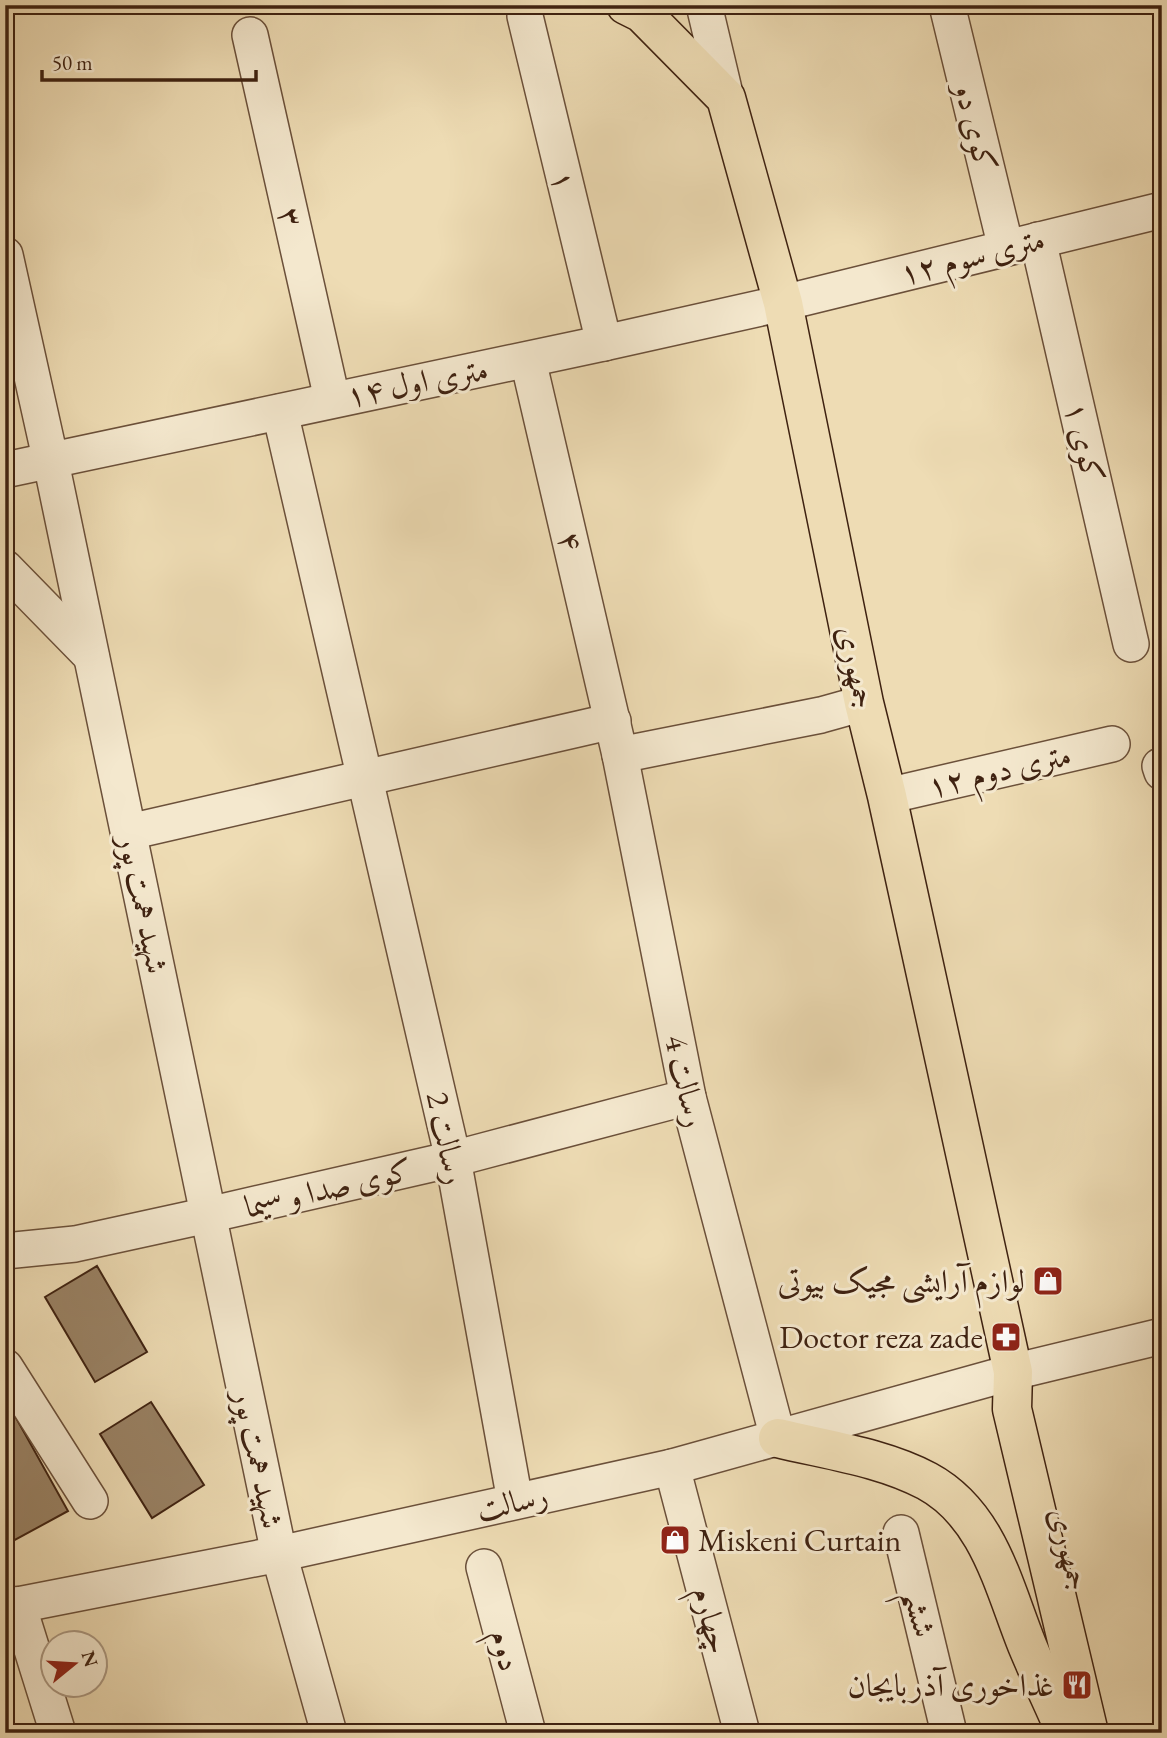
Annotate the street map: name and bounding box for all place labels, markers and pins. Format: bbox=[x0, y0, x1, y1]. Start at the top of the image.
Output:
place label: لوازم آرایشی مجیک بیوتی bbox=[777, 1260, 1025, 1309]
shop icon: لوازم آرایشی مجیک بیوتی bbox=[1031, 1264, 1065, 1298]
place label: Doctor reza zade bbox=[779, 1316, 983, 1358]
pharmacy icon: Doctor reza zade bbox=[989, 1320, 1023, 1354]
place label: Miskeni Curtain bbox=[698, 1519, 902, 1561]
shop icon: Miskeni Curtain bbox=[658, 1523, 692, 1557]
place label: غذاخوری آذربایجان bbox=[848, 1664, 1054, 1706]
restaurant icon: غذاخوری آذربایجان bbox=[1060, 1668, 1094, 1702]

